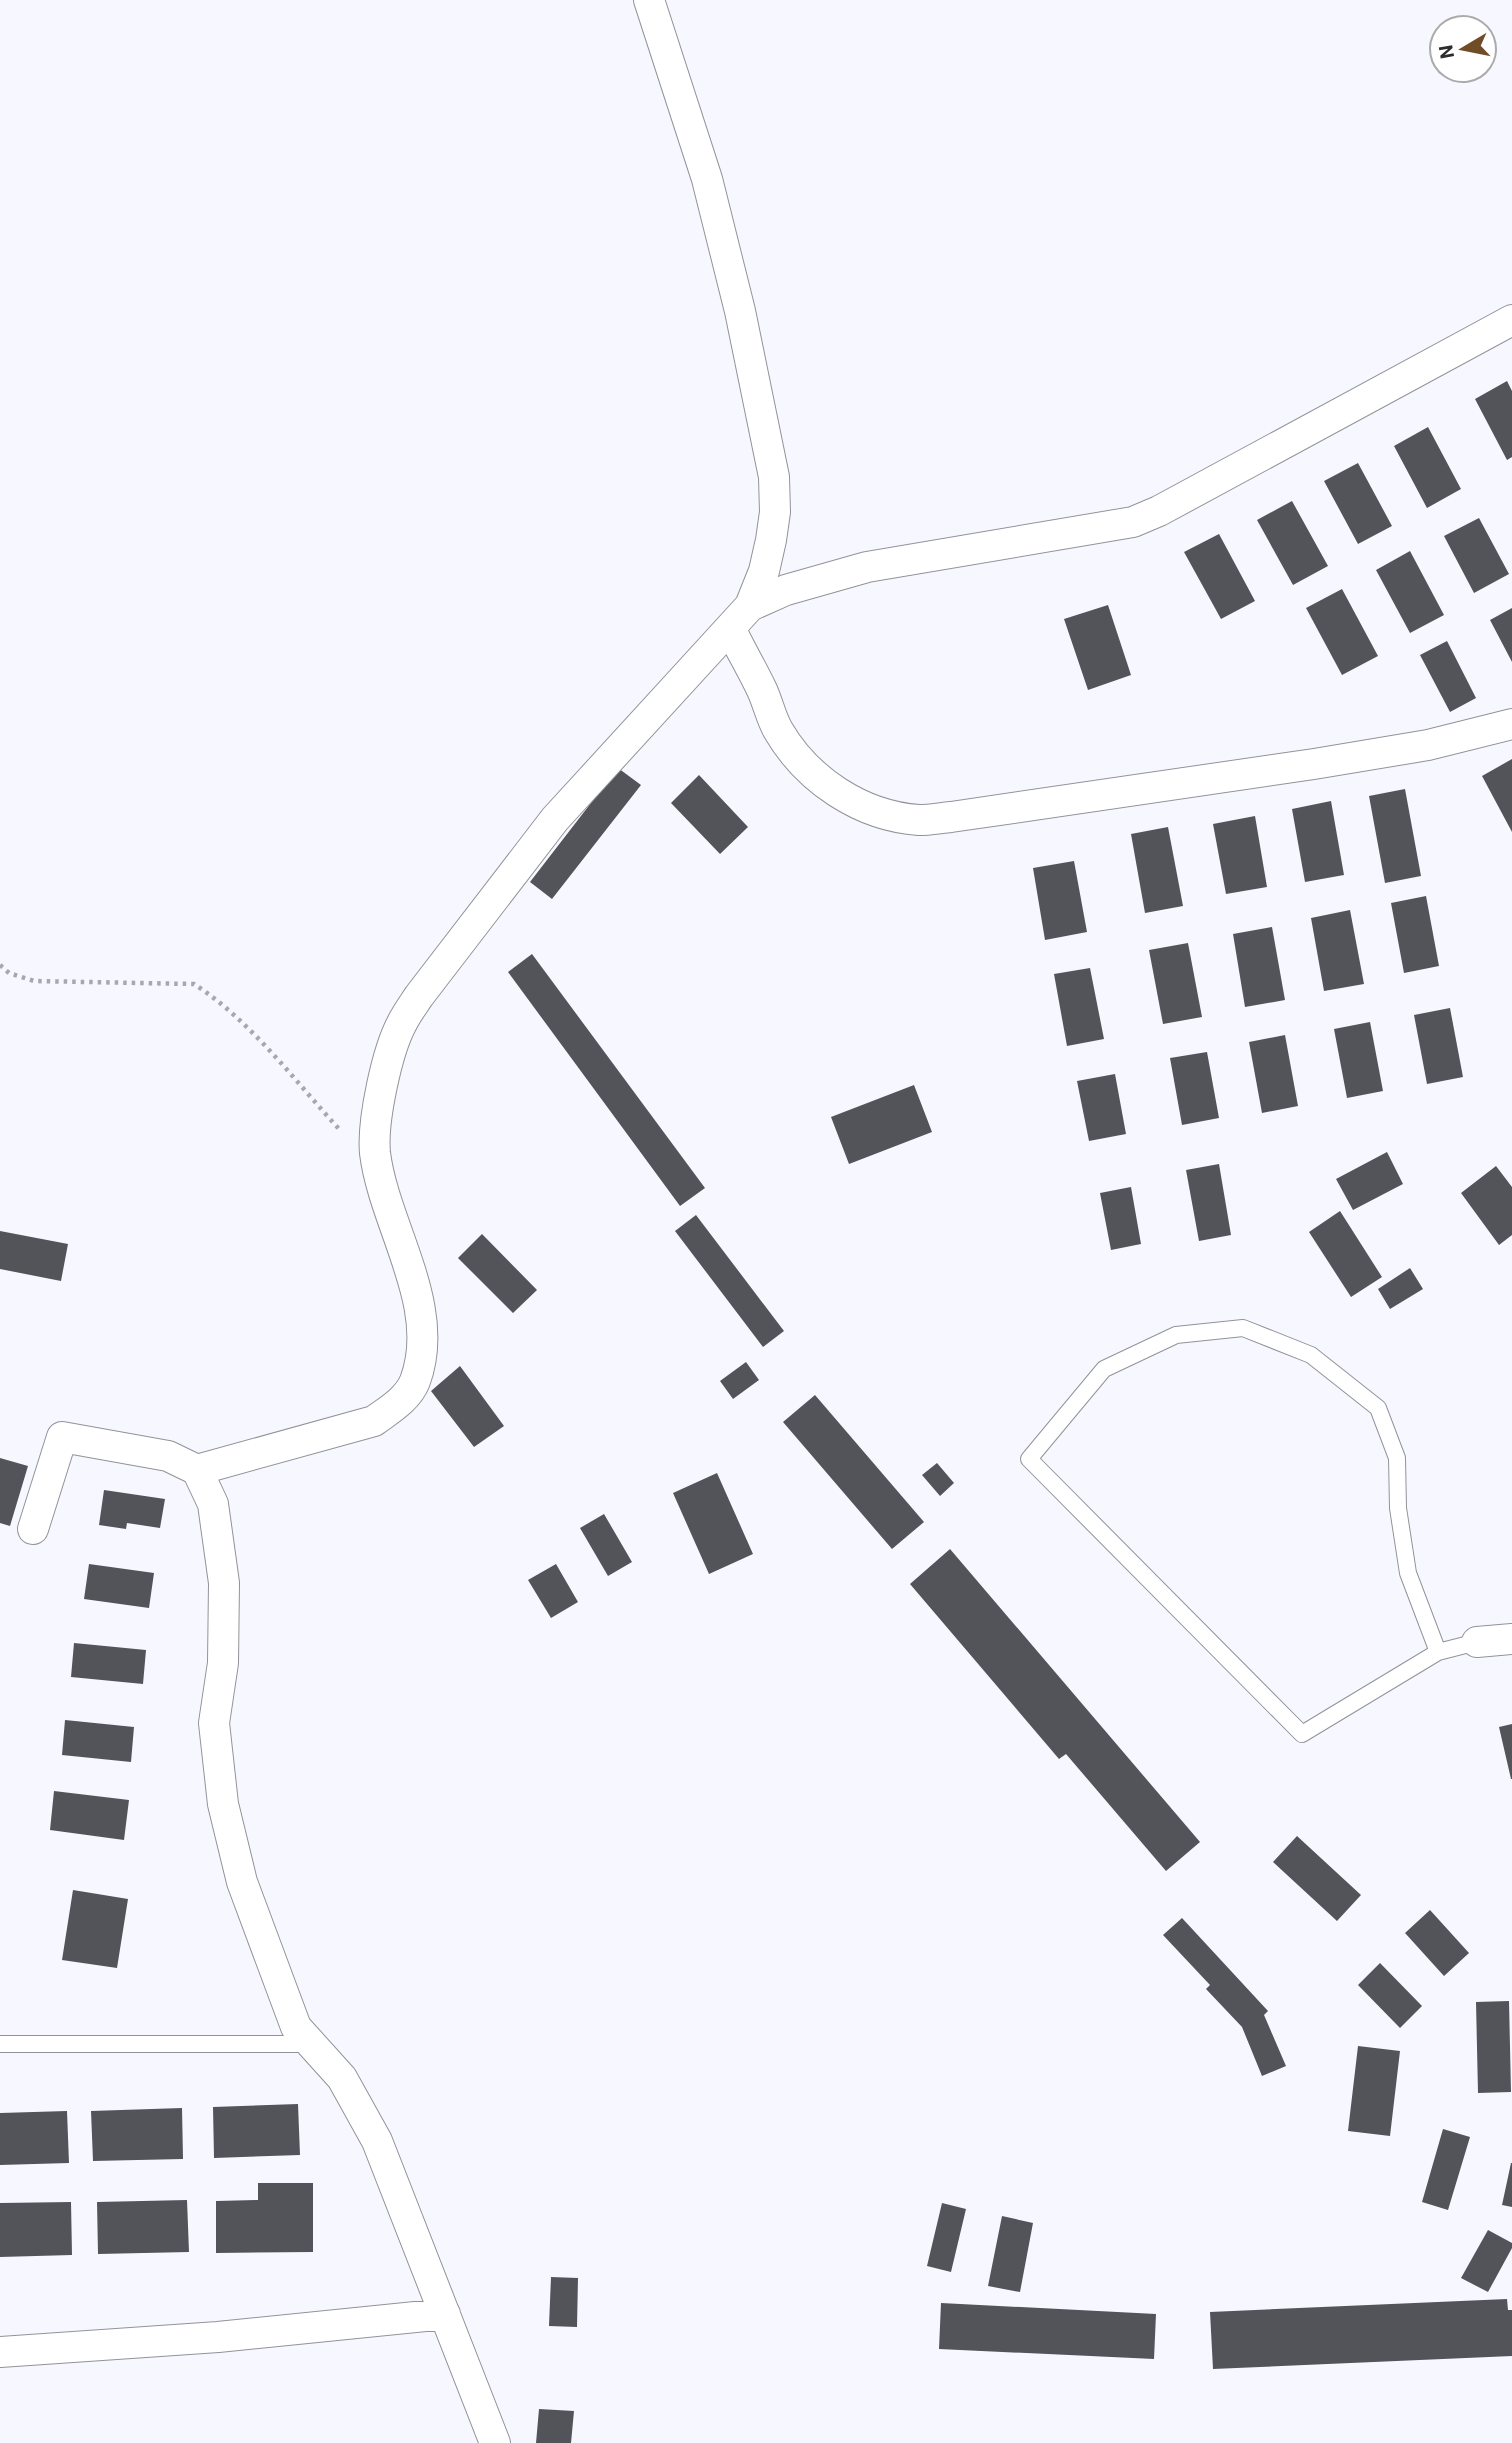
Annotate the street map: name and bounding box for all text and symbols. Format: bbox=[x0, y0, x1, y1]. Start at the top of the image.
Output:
north arrow bbox=[1428, 14, 1498, 84]
text: N bbox=[1434, 43, 1459, 60]

